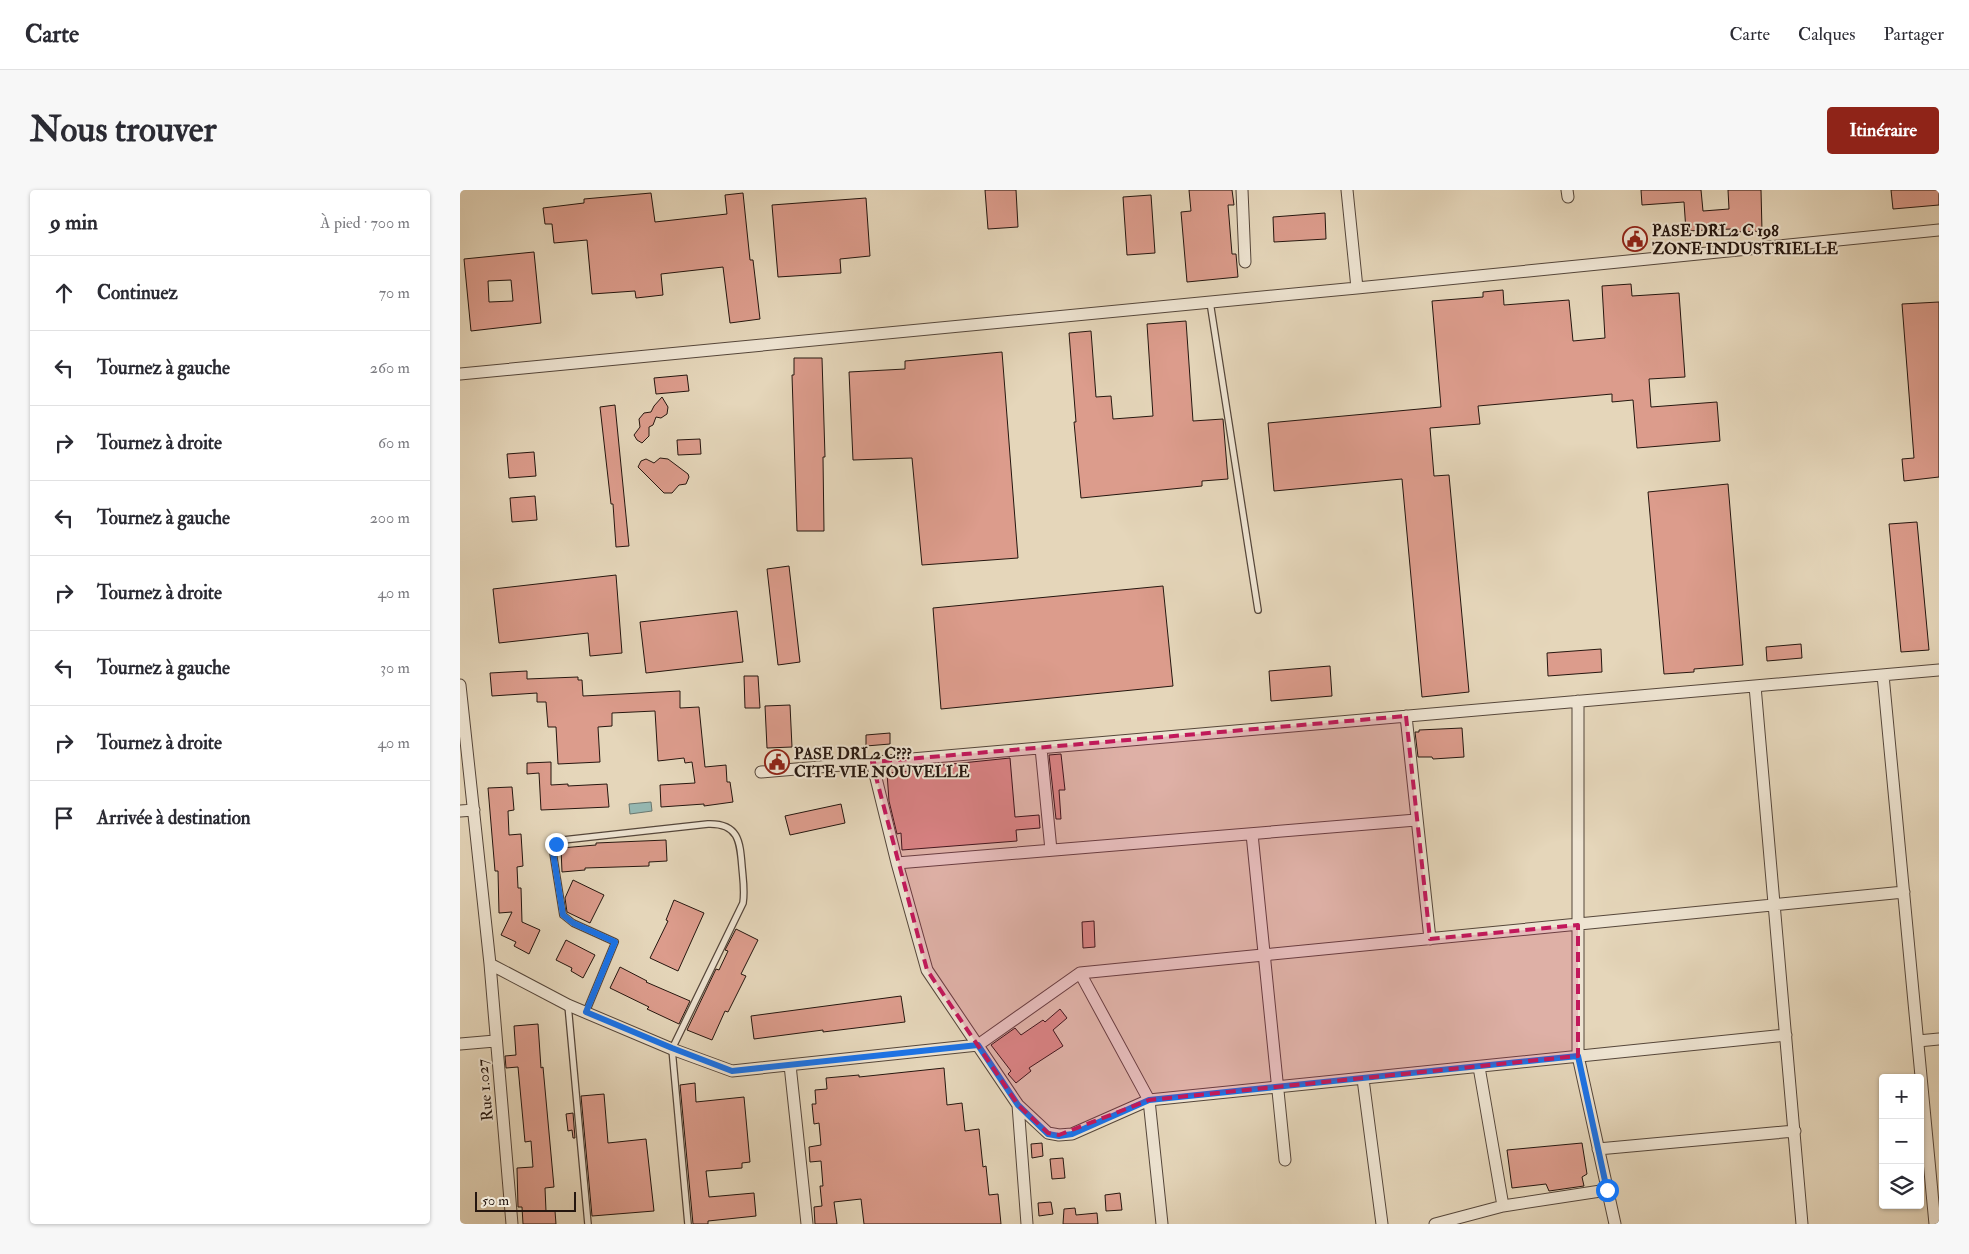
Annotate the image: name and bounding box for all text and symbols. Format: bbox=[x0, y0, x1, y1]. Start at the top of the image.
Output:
text: Carte bbox=[25, 19, 79, 50]
text: Carte bbox=[1729, 23, 1770, 46]
text: Calques bbox=[1798, 23, 1855, 46]
text: Partager bbox=[1883, 23, 1944, 46]
button: Itinéraire bbox=[1827, 107, 1939, 154]
text: Nous trouver bbox=[30, 108, 217, 152]
text: 9 min bbox=[50, 209, 98, 236]
text: À pied · 700 m bbox=[320, 213, 410, 233]
place label: PASE DRL2 C 198 ZONE INDUSTRIELLE bbox=[1652, 221, 1839, 259]
public building icon: PASE DRL2 C 198 ZONE INDUSTRIELLE bbox=[1622, 226, 1648, 252]
icon: ahead bbox=[50, 279, 78, 307]
text: Continuez bbox=[97, 281, 178, 305]
text: 70 m bbox=[379, 283, 410, 303]
icon: left bbox=[50, 354, 78, 382]
text: Tournez à gauche bbox=[97, 356, 230, 380]
text: 260 m bbox=[370, 358, 410, 378]
icon: right bbox=[50, 429, 78, 457]
text: Tournez à droite bbox=[97, 431, 222, 455]
text: 60 m bbox=[378, 433, 410, 453]
icon: left bbox=[50, 504, 78, 532]
text: Tournez à gauche bbox=[97, 506, 230, 530]
text: 200 m bbox=[370, 508, 410, 528]
icon: right bbox=[50, 579, 78, 607]
text: Tournez à droite bbox=[97, 581, 222, 605]
text: 40 m bbox=[377, 583, 410, 603]
icon: left bbox=[50, 654, 78, 682]
text: Tournez à gauche bbox=[97, 656, 230, 680]
text: 30 m bbox=[380, 658, 410, 678]
icon: right bbox=[50, 729, 78, 757]
text: Tournez à droite bbox=[97, 731, 222, 755]
text: 40 m bbox=[377, 733, 410, 753]
place label: PASE DRL2 C??? CITE VIE NOUVELLE bbox=[794, 744, 970, 782]
public building icon: PASE DRL2 C??? CITE VIE NOUVELLE bbox=[764, 749, 790, 775]
icon: arrive bbox=[50, 804, 78, 832]
text: Arrivée à destination bbox=[97, 806, 251, 830]
route end bbox=[545, 833, 568, 856]
street label: Rue 1.027 bbox=[472, 1057, 498, 1122]
map controls bbox=[1879, 1074, 1924, 1209]
button: + bbox=[1879, 1074, 1924, 1119]
button: − bbox=[1879, 1119, 1924, 1164]
button: layers bbox=[1879, 1164, 1924, 1209]
route start bbox=[1596, 1179, 1619, 1202]
scale bar bbox=[475, 1189, 576, 1212]
text: 50 m bbox=[482, 1192, 509, 1209]

